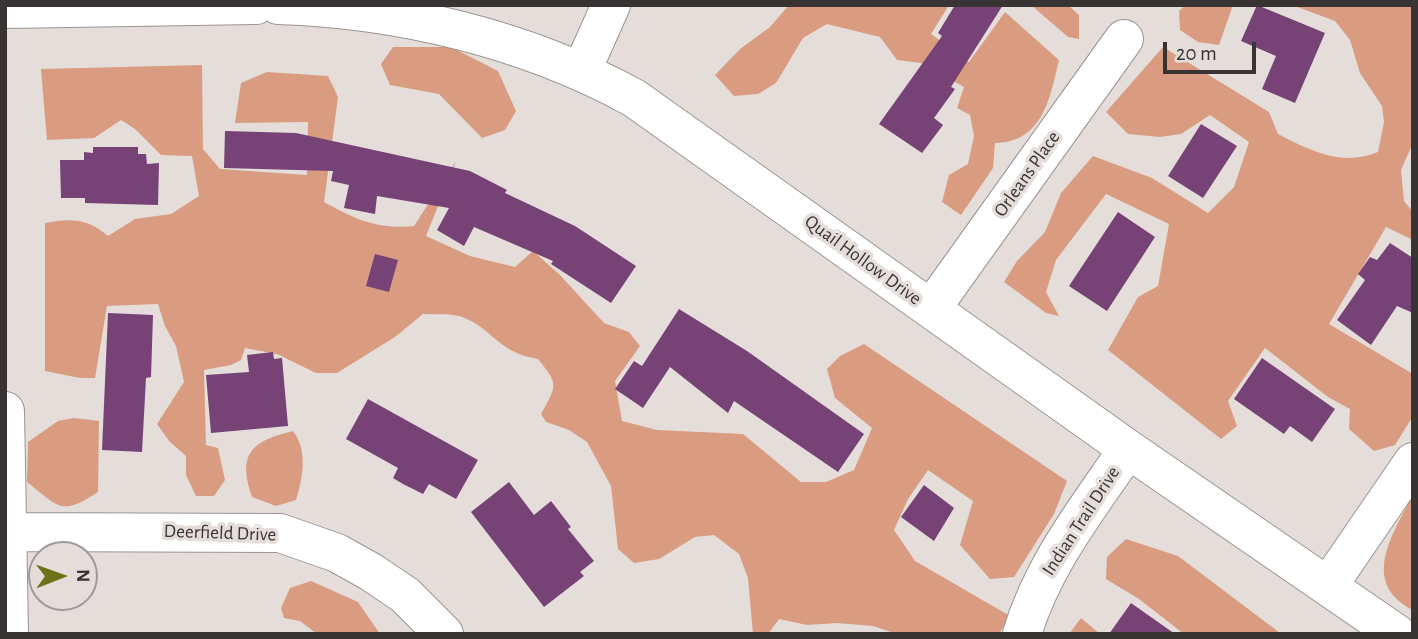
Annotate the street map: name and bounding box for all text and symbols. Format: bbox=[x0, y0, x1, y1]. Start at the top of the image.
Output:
scale bar bbox=[1166, 28, 1259, 72]
text: 20 m bbox=[1176, 43, 1217, 64]
street label: Orleans Place bbox=[989, 127, 1065, 221]
street label: Quail Hollow Drive bbox=[800, 210, 926, 310]
street label: Indian Trail Drive bbox=[1037, 462, 1125, 580]
street label: Deerfield Drive bbox=[163, 520, 277, 546]
north arrow bbox=[28, 541, 98, 611]
text: N bbox=[73, 569, 92, 582]

